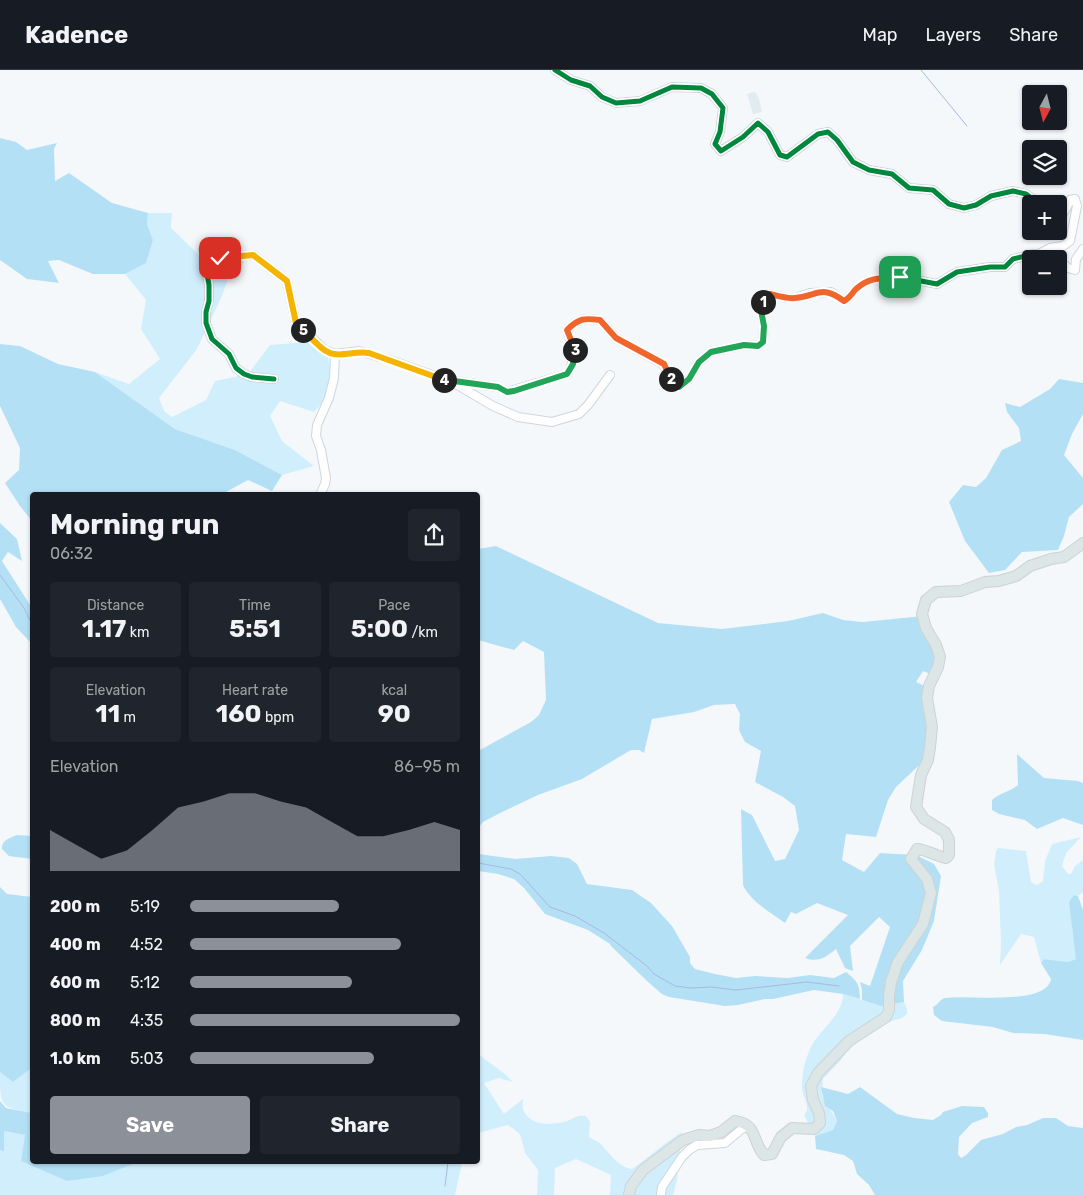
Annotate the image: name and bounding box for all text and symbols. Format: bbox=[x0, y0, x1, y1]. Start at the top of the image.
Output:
text: Kadence bbox=[25, 21, 128, 49]
text: Map bbox=[863, 24, 898, 46]
text: Layers bbox=[926, 24, 981, 46]
text: Share bbox=[1009, 24, 1058, 46]
north arrow bbox=[1022, 85, 1068, 130]
map controls bbox=[1022, 85, 1067, 295]
button: layers bbox=[1022, 140, 1067, 185]
button: + bbox=[1022, 195, 1067, 240]
pin bbox=[199, 237, 241, 279]
icon: check bbox=[206, 244, 234, 272]
button: − bbox=[1022, 250, 1067, 295]
pin bbox=[879, 256, 921, 298]
icon: arrive bbox=[886, 263, 914, 291]
pin: 1 bbox=[750, 290, 776, 314]
text: 1 bbox=[760, 294, 767, 311]
pin: 5 bbox=[290, 318, 316, 342]
text: 5 bbox=[299, 322, 308, 339]
pin: 3 bbox=[562, 338, 588, 362]
text: 3 bbox=[571, 342, 580, 359]
pin: 2 bbox=[658, 366, 684, 392]
pin: 4 bbox=[432, 368, 456, 392]
text: 2 bbox=[667, 371, 676, 388]
text: 4 bbox=[440, 372, 449, 389]
text: Morning run bbox=[50, 508, 219, 541]
button: share bbox=[408, 509, 460, 561]
text: 06:32 bbox=[50, 544, 93, 563]
text: Distance bbox=[87, 597, 144, 614]
text: Time bbox=[239, 597, 271, 614]
text: Pace bbox=[378, 597, 410, 614]
text: 1.17 bbox=[82, 614, 126, 643]
text: 5:51 bbox=[229, 614, 281, 643]
text: 5:00 bbox=[351, 614, 408, 643]
text: km bbox=[126, 624, 150, 641]
text: /km bbox=[408, 624, 438, 641]
text: Elevation bbox=[86, 682, 146, 699]
text: Heart rate bbox=[222, 682, 288, 699]
text: kcal bbox=[381, 682, 407, 699]
text: 11 bbox=[95, 699, 120, 728]
text: 160 bbox=[216, 699, 262, 728]
text: 90 bbox=[378, 699, 411, 728]
text: m bbox=[120, 709, 136, 726]
text: bpm bbox=[262, 709, 294, 726]
text: Elevation bbox=[50, 757, 119, 776]
text: 86–95 m bbox=[394, 757, 460, 776]
text: 200 m bbox=[50, 897, 100, 916]
text: 5:19 bbox=[130, 897, 160, 916]
text: 400 m bbox=[50, 935, 101, 954]
text: 4:52 bbox=[130, 935, 163, 954]
text: 600 m bbox=[50, 973, 100, 992]
text: 5:12 bbox=[130, 973, 160, 992]
text: 800 m bbox=[50, 1011, 101, 1030]
text: 4:35 bbox=[130, 1011, 163, 1030]
text: 1.0 km bbox=[50, 1049, 101, 1068]
text: 5:03 bbox=[130, 1049, 163, 1068]
button: Save bbox=[50, 1096, 250, 1154]
button: Share bbox=[260, 1096, 460, 1154]

